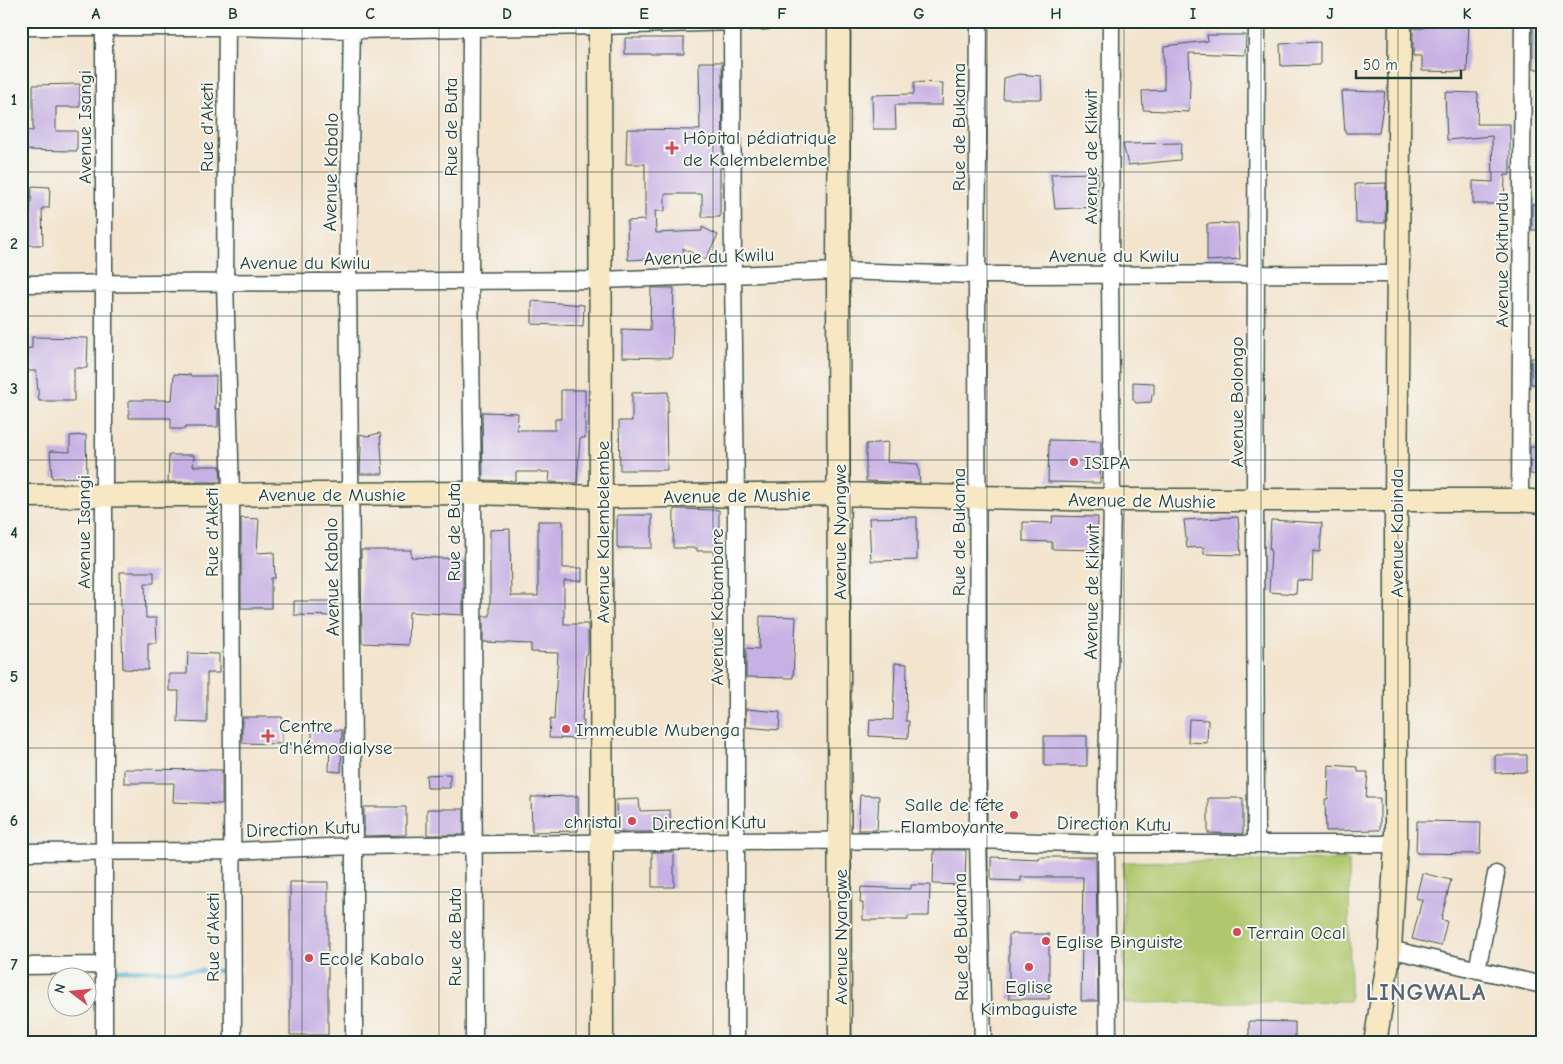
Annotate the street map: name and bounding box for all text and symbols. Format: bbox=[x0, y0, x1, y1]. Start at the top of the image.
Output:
text: A bbox=[92, 5, 101, 23]
text: B bbox=[228, 5, 238, 23]
text: C bbox=[365, 5, 375, 23]
text: D bbox=[502, 5, 512, 23]
text: E bbox=[639, 5, 649, 23]
text: F bbox=[777, 5, 787, 23]
text: G bbox=[913, 5, 925, 23]
text: H bbox=[1050, 5, 1062, 23]
text: I bbox=[1190, 5, 1196, 23]
text: J bbox=[1326, 5, 1334, 23]
text: K bbox=[1462, 5, 1472, 23]
scale bar bbox=[1356, 48, 1460, 80]
text: 50 m bbox=[1363, 56, 1398, 74]
street label: Rue de Bukama bbox=[948, 63, 970, 191]
street label: Avenue Isangi bbox=[74, 70, 96, 184]
street label: Rue de Buta bbox=[440, 77, 462, 177]
street label: Rue d'Aketi bbox=[196, 82, 218, 172]
street label: Avenue de Kikwit bbox=[1080, 89, 1102, 225]
text: 1 bbox=[11, 91, 17, 109]
street label: Avenue Kabalo bbox=[319, 112, 343, 232]
place label: Hôpital pédiatrique de Kalembelembe bbox=[683, 127, 837, 171]
marker: Hôpital pédiatrique de Kalembelembe bbox=[665, 141, 679, 155]
street label: Avenue Okitundu bbox=[1491, 192, 1513, 328]
text: 2 bbox=[10, 235, 18, 253]
street label: Avenue du Kwilu bbox=[643, 244, 775, 270]
street label: Avenue du Kwilu bbox=[1049, 245, 1179, 267]
street label: Avenue du Kwilu bbox=[240, 252, 370, 274]
street label: Avenue Bolongo bbox=[1226, 337, 1248, 467]
text: 3 bbox=[10, 380, 18, 398]
street label: Avenue Kalembelembe bbox=[592, 441, 614, 623]
place label: ISIPA bbox=[1084, 452, 1130, 474]
marker: ISIPA bbox=[1068, 456, 1080, 468]
street label: Avenue Nyangwe bbox=[829, 464, 851, 600]
street label: Rue de Bukama bbox=[948, 468, 970, 596]
street label: Avenue Kabinda bbox=[1386, 468, 1408, 598]
street label: Avenue Isangi bbox=[73, 475, 95, 589]
street label: Rue de Buta bbox=[443, 482, 465, 582]
street label: Avenue de Mushie bbox=[258, 484, 406, 506]
street label: Avenue de Mushie bbox=[663, 484, 811, 508]
street label: Rue d'Aketi bbox=[201, 487, 223, 577]
street label: Avenue de Mushie bbox=[1068, 489, 1216, 513]
street label: Avenue Kabalo bbox=[320, 517, 344, 637]
text: 4 bbox=[10, 524, 18, 542]
street label: Avenue de Kikwit bbox=[1080, 524, 1104, 660]
street label: Avenue Kabambare bbox=[706, 529, 728, 686]
text: 5 bbox=[10, 668, 18, 686]
place label: Centre d'hémodialyse bbox=[279, 715, 392, 759]
place label: Immeuble Mubenga bbox=[576, 719, 740, 741]
marker: Immeuble Mubenga bbox=[560, 723, 572, 735]
marker: Centre d'hémodialyse bbox=[261, 729, 275, 743]
place label: Salle de fête Flamboyante bbox=[900, 794, 1004, 838]
marker: Salle de fête Flamboyante bbox=[1008, 809, 1020, 821]
place label: christal bbox=[564, 811, 622, 833]
street label: Direction Kutu bbox=[652, 811, 766, 835]
text: 6 bbox=[10, 812, 18, 830]
street label: Direction Kutu bbox=[1057, 812, 1171, 836]
marker: christal bbox=[626, 815, 638, 827]
street label: Direction Kutu bbox=[246, 816, 361, 842]
street label: Avenue Nyangwe bbox=[830, 869, 852, 1005]
street label: Rue de Bukama bbox=[949, 873, 973, 1001]
street label: Rue de Buta bbox=[444, 887, 466, 987]
street label: Rue d'Aketi bbox=[202, 892, 224, 982]
place label: Terrain Ocal bbox=[1247, 922, 1346, 944]
marker: Terrain Ocal bbox=[1231, 926, 1243, 938]
place label: Eglise Binguiste bbox=[1056, 931, 1183, 953]
marker: Eglise Binguiste bbox=[1040, 935, 1052, 947]
place label: Ecole Kabalo bbox=[319, 948, 424, 970]
marker: Ecole Kabalo bbox=[303, 952, 315, 964]
text: 7 bbox=[10, 956, 18, 974]
marker: Eglise Kimbaguiste bbox=[1023, 961, 1035, 973]
north arrow bbox=[48, 966, 98, 1016]
place label: Eglise Kimbaguiste bbox=[980, 976, 1078, 1020]
district label: LINGWALA bbox=[1366, 978, 1486, 1006]
text: N bbox=[51, 982, 69, 995]

